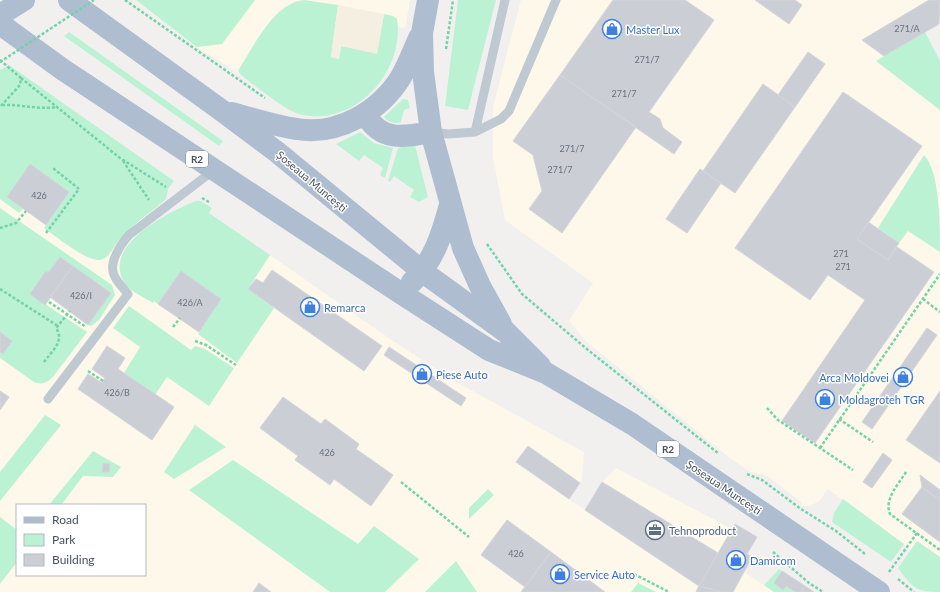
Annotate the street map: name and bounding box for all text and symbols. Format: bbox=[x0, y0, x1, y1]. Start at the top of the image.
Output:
shop icon: Master Lux bbox=[601, 18, 623, 40]
place label: Master Lux bbox=[626, 23, 680, 36]
house number: 271/A bbox=[894, 23, 921, 34]
house number: 271/7 bbox=[635, 54, 659, 65]
house number: 271/7 bbox=[612, 88, 636, 99]
house number: 271/7 bbox=[560, 143, 584, 154]
street label: Șoseaua Muncești bbox=[274, 148, 350, 214]
road number: R2 bbox=[186, 151, 208, 167]
house number: 271/7 bbox=[548, 164, 572, 175]
house number: 426 bbox=[31, 190, 47, 201]
house number: 271 bbox=[833, 248, 849, 259]
house number: 271 bbox=[835, 261, 851, 272]
house number: 426/I bbox=[70, 290, 92, 301]
shop icon: Remarca bbox=[299, 296, 321, 318]
house number: 426/A bbox=[177, 297, 204, 308]
place label: Remarca bbox=[324, 301, 365, 314]
shop icon: Piese Auto bbox=[411, 363, 433, 385]
shop icon: Arca Moldovei bbox=[892, 366, 914, 388]
place label: Piese Auto bbox=[436, 368, 488, 381]
place label: Arca Moldovei bbox=[819, 371, 889, 384]
house number: 426/B bbox=[104, 387, 130, 398]
shop icon: Moldagroteh TGR bbox=[814, 388, 836, 410]
place label: Moldagroteh TGR bbox=[839, 393, 925, 406]
road number: R2 bbox=[657, 441, 679, 457]
house number: 426 bbox=[319, 447, 335, 458]
street label: Șoseaua Muncești bbox=[684, 457, 764, 517]
legend bbox=[16, 504, 146, 576]
text: Road bbox=[52, 512, 79, 527]
office icon: Tehnoproduct bbox=[644, 519, 666, 541]
place label: Tehnoproduct bbox=[669, 524, 736, 537]
text: Park bbox=[52, 532, 76, 547]
house number: 426 bbox=[508, 548, 524, 559]
shop icon: Damicom bbox=[725, 549, 747, 571]
text: Building bbox=[52, 552, 95, 567]
place label: Damicom bbox=[750, 554, 796, 567]
shop icon: Service Auto bbox=[549, 563, 571, 585]
place label: Service Auto bbox=[574, 568, 635, 581]

